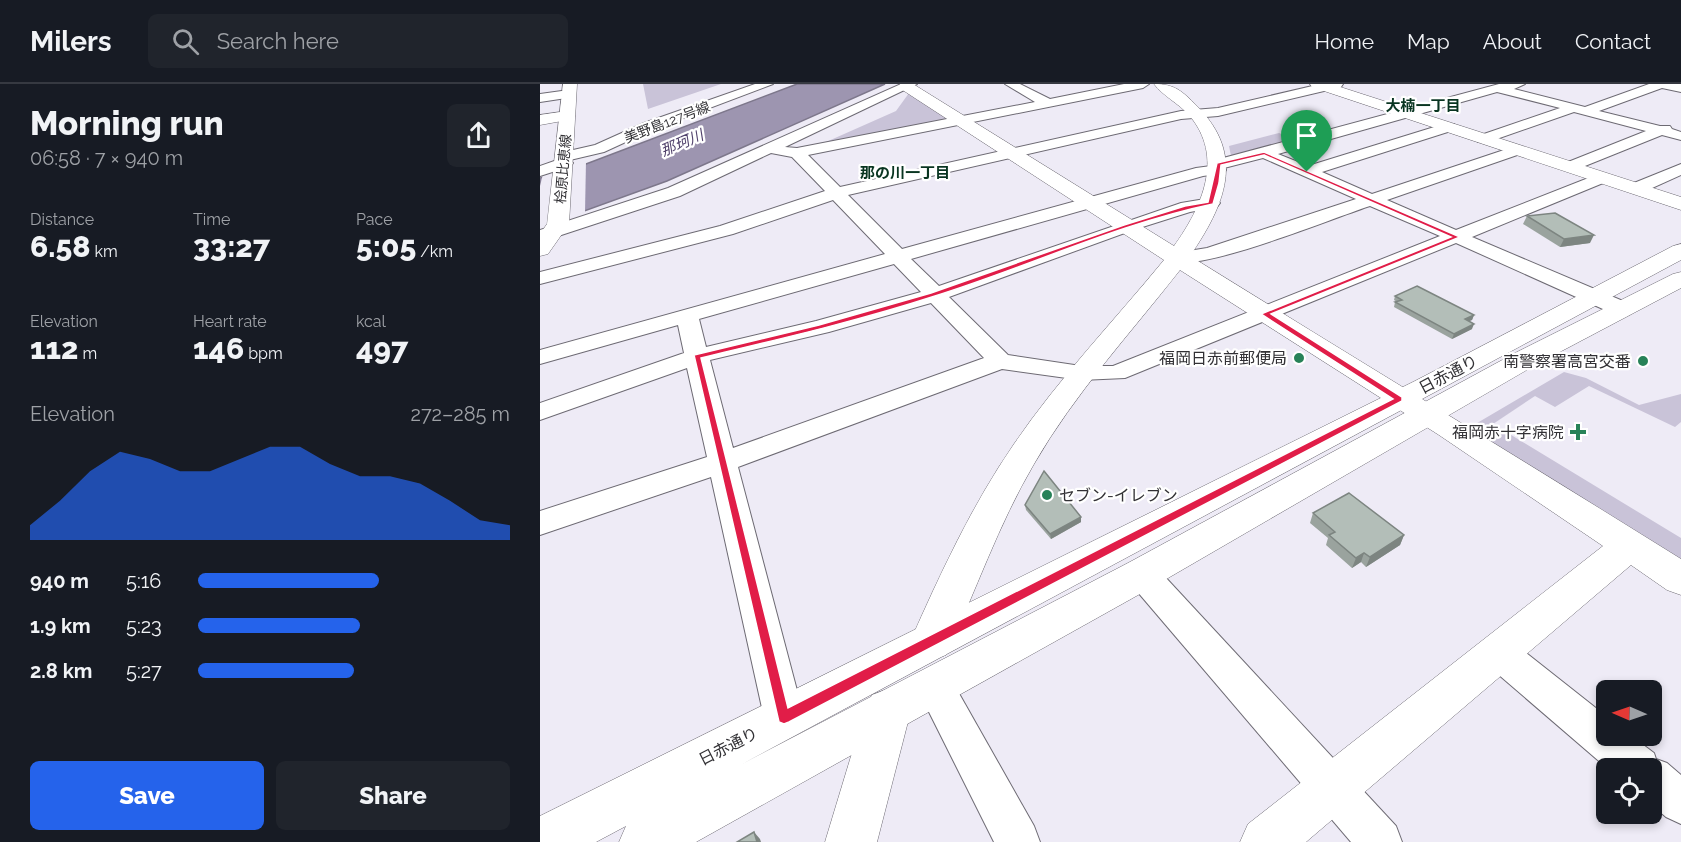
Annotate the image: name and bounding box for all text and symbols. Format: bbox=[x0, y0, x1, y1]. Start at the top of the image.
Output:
search box bbox=[148, 14, 568, 68]
text: Milers bbox=[30, 25, 112, 58]
icon: search bbox=[169, 25, 202, 58]
text: Search here bbox=[217, 28, 339, 54]
text: Home bbox=[1315, 29, 1374, 54]
text: Map bbox=[1407, 29, 1450, 54]
text: About bbox=[1483, 29, 1542, 54]
text: Contact bbox=[1575, 29, 1651, 54]
district label: 大楠一丁目 bbox=[1385, 97, 1461, 115]
street label: 美野島127号線 bbox=[622, 98, 712, 146]
text: Morning run bbox=[30, 104, 224, 143]
button: share bbox=[447, 104, 510, 167]
pin bbox=[1281, 110, 1332, 172]
icon: arrive bbox=[1290, 119, 1323, 152]
water label: 那珂川 bbox=[658, 125, 708, 160]
street label: 桧原比恵線 bbox=[552, 133, 574, 205]
text: 06:58 · 7 × 940 m bbox=[30, 146, 183, 170]
district label: 那の川一丁目 bbox=[860, 164, 950, 182]
text: Distance bbox=[30, 210, 94, 229]
text: Time bbox=[193, 210, 230, 229]
text: Pace bbox=[356, 210, 393, 229]
text: 6.58 bbox=[30, 229, 90, 264]
text: 33:27 bbox=[193, 229, 270, 264]
text: 5:05 bbox=[356, 229, 416, 264]
text: km bbox=[90, 242, 118, 261]
text: /km bbox=[416, 242, 453, 261]
text: Elevation bbox=[30, 312, 98, 331]
text: Heart rate bbox=[193, 312, 267, 331]
text: kcal bbox=[356, 312, 386, 331]
text: 112 bbox=[30, 331, 78, 366]
text: 146 bbox=[193, 331, 244, 366]
text: 497 bbox=[356, 331, 408, 366]
text: m bbox=[78, 344, 97, 363]
text: bpm bbox=[244, 344, 283, 363]
place label: 福岡日赤前郵便局 bbox=[1159, 349, 1287, 368]
marker: 福岡日赤前郵便局 bbox=[1292, 351, 1306, 365]
street label: 日赤通り bbox=[1416, 351, 1481, 398]
place label: 南警察署高宮交番 bbox=[1503, 352, 1631, 371]
marker: 南警察署高宮交番 bbox=[1636, 354, 1650, 368]
text: Elevation bbox=[30, 402, 115, 426]
text: 272–285 m bbox=[410, 402, 510, 426]
place label: 福岡赤十字病院 bbox=[1452, 423, 1564, 442]
marker: 福岡赤十字病院 bbox=[1569, 423, 1587, 441]
place label: セブン-イレブン bbox=[1059, 486, 1178, 505]
marker: セブン-イレブン bbox=[1040, 488, 1054, 502]
text: 940 m bbox=[30, 569, 89, 593]
text: 5:16 bbox=[126, 569, 161, 593]
text: 1.9 km bbox=[30, 614, 91, 638]
text: 5:23 bbox=[126, 614, 162, 638]
text: 2.8 km bbox=[30, 659, 92, 683]
text: 5:27 bbox=[126, 659, 162, 683]
north arrow bbox=[1596, 680, 1662, 746]
map controls bbox=[1596, 680, 1662, 824]
street label: 日赤通り bbox=[695, 723, 761, 769]
button: locate bbox=[1596, 758, 1662, 824]
button: Save bbox=[30, 761, 264, 830]
button: Share bbox=[276, 761, 510, 830]

